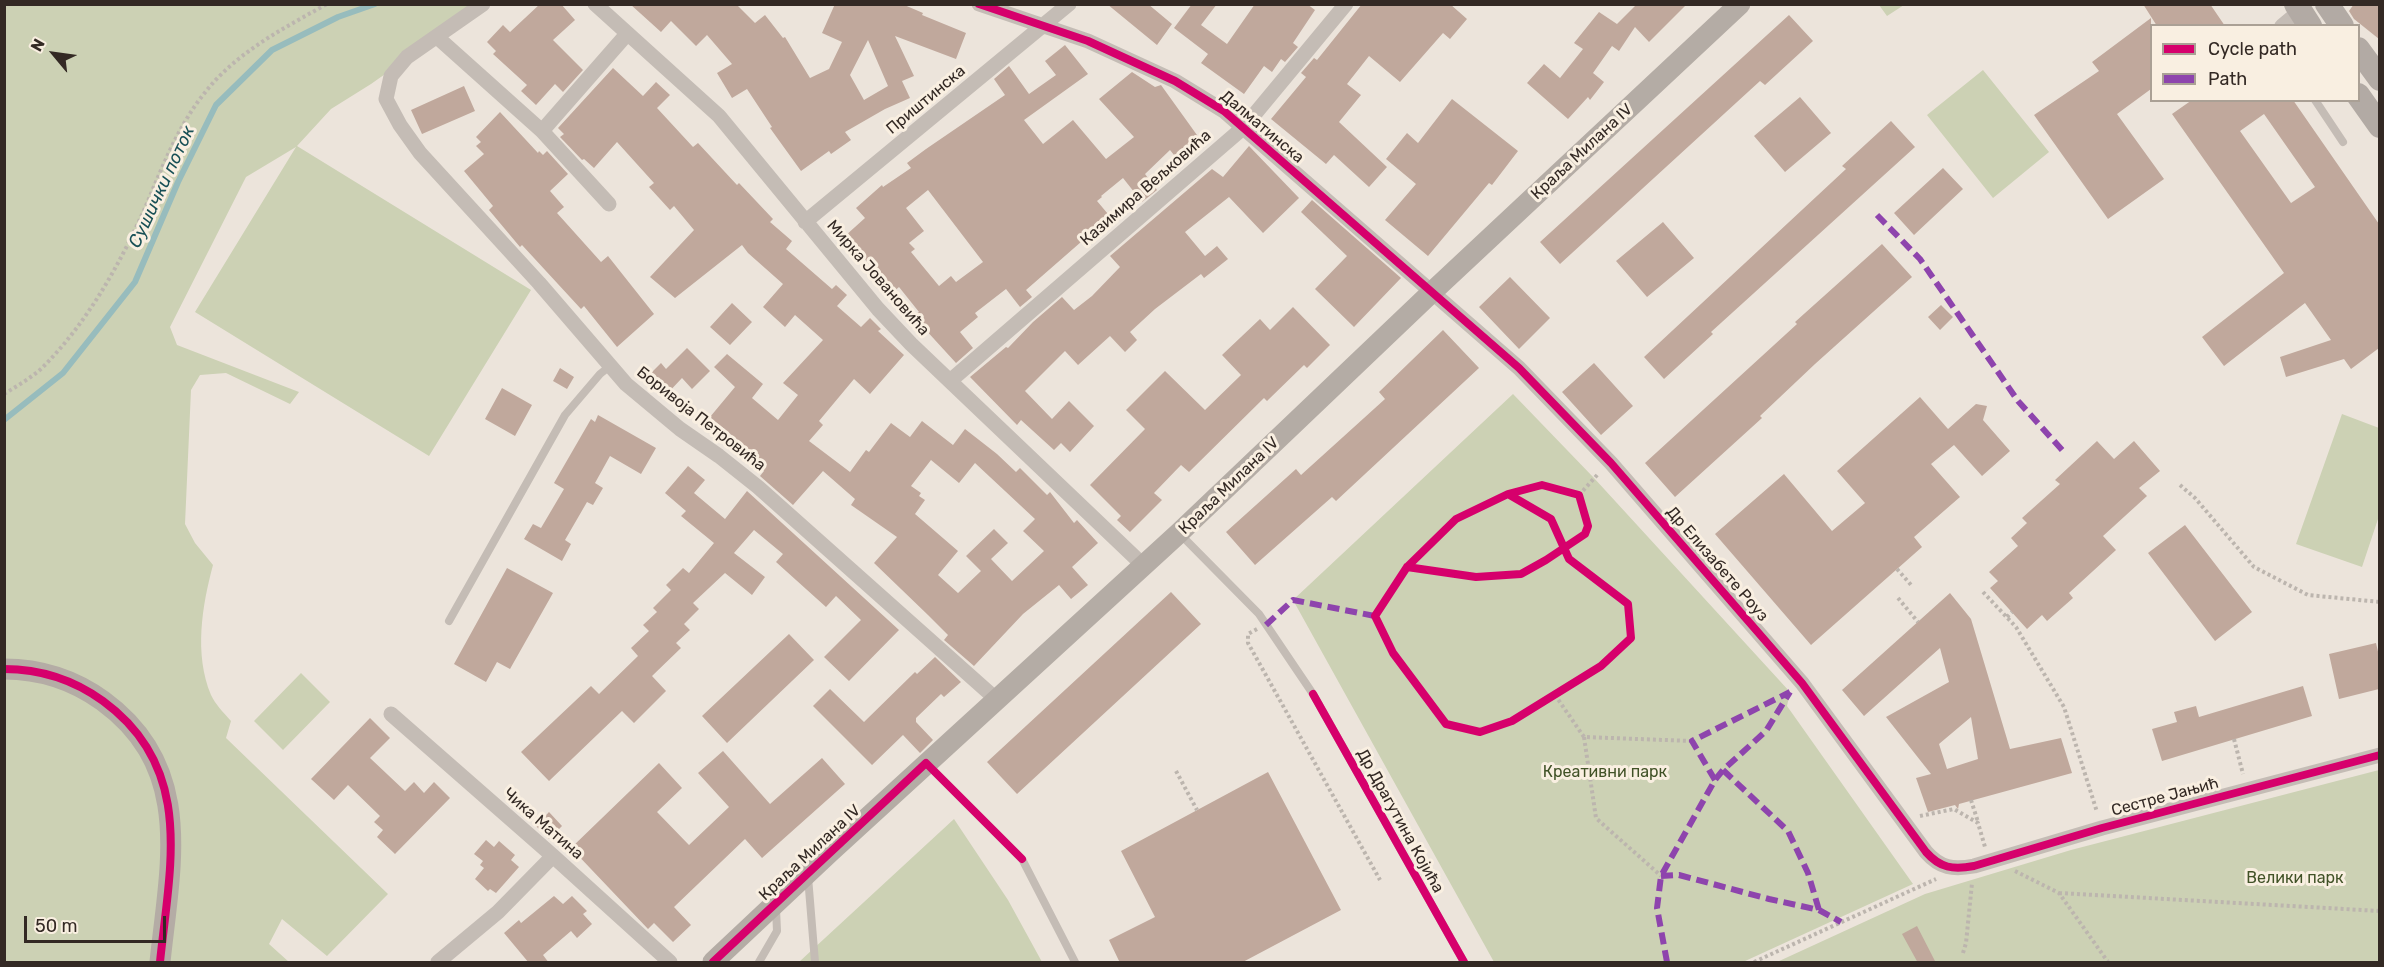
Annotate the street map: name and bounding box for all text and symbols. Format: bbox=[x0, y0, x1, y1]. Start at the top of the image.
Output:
north arrow bbox=[24, 24, 84, 84]
legend bbox=[2150, 24, 2360, 102]
text: N bbox=[27, 35, 49, 55]
text: Cycle path bbox=[2208, 38, 2297, 60]
street label: Приштинска bbox=[883, 61, 969, 139]
text: Path bbox=[2208, 68, 2247, 90]
street label: Далматинска bbox=[1216, 87, 1308, 167]
street label: Краља Милана IV bbox=[1527, 100, 1637, 204]
water label: Сушички поток bbox=[124, 123, 200, 251]
street label: Казимира Вељковића bbox=[1077, 126, 1215, 250]
street label: Мирка Јовановића bbox=[823, 216, 933, 340]
street label: Боривоја Петровића bbox=[633, 363, 769, 475]
street label: Краља Милана IV bbox=[1175, 433, 1283, 539]
street label: Др Елизабете Роуз bbox=[1662, 503, 1772, 625]
street label: Др Драгутина Којића bbox=[1352, 745, 1448, 897]
park label: Креативни парк bbox=[1543, 762, 1667, 782]
street label: Сестре Јањић bbox=[2109, 773, 2221, 821]
street label: Чика Матина bbox=[499, 784, 587, 864]
street label: Краља Милана IV bbox=[755, 801, 865, 905]
park label: Велики парк bbox=[2246, 868, 2344, 888]
scale bar bbox=[27, 904, 170, 942]
text: 50 m bbox=[35, 915, 78, 937]

